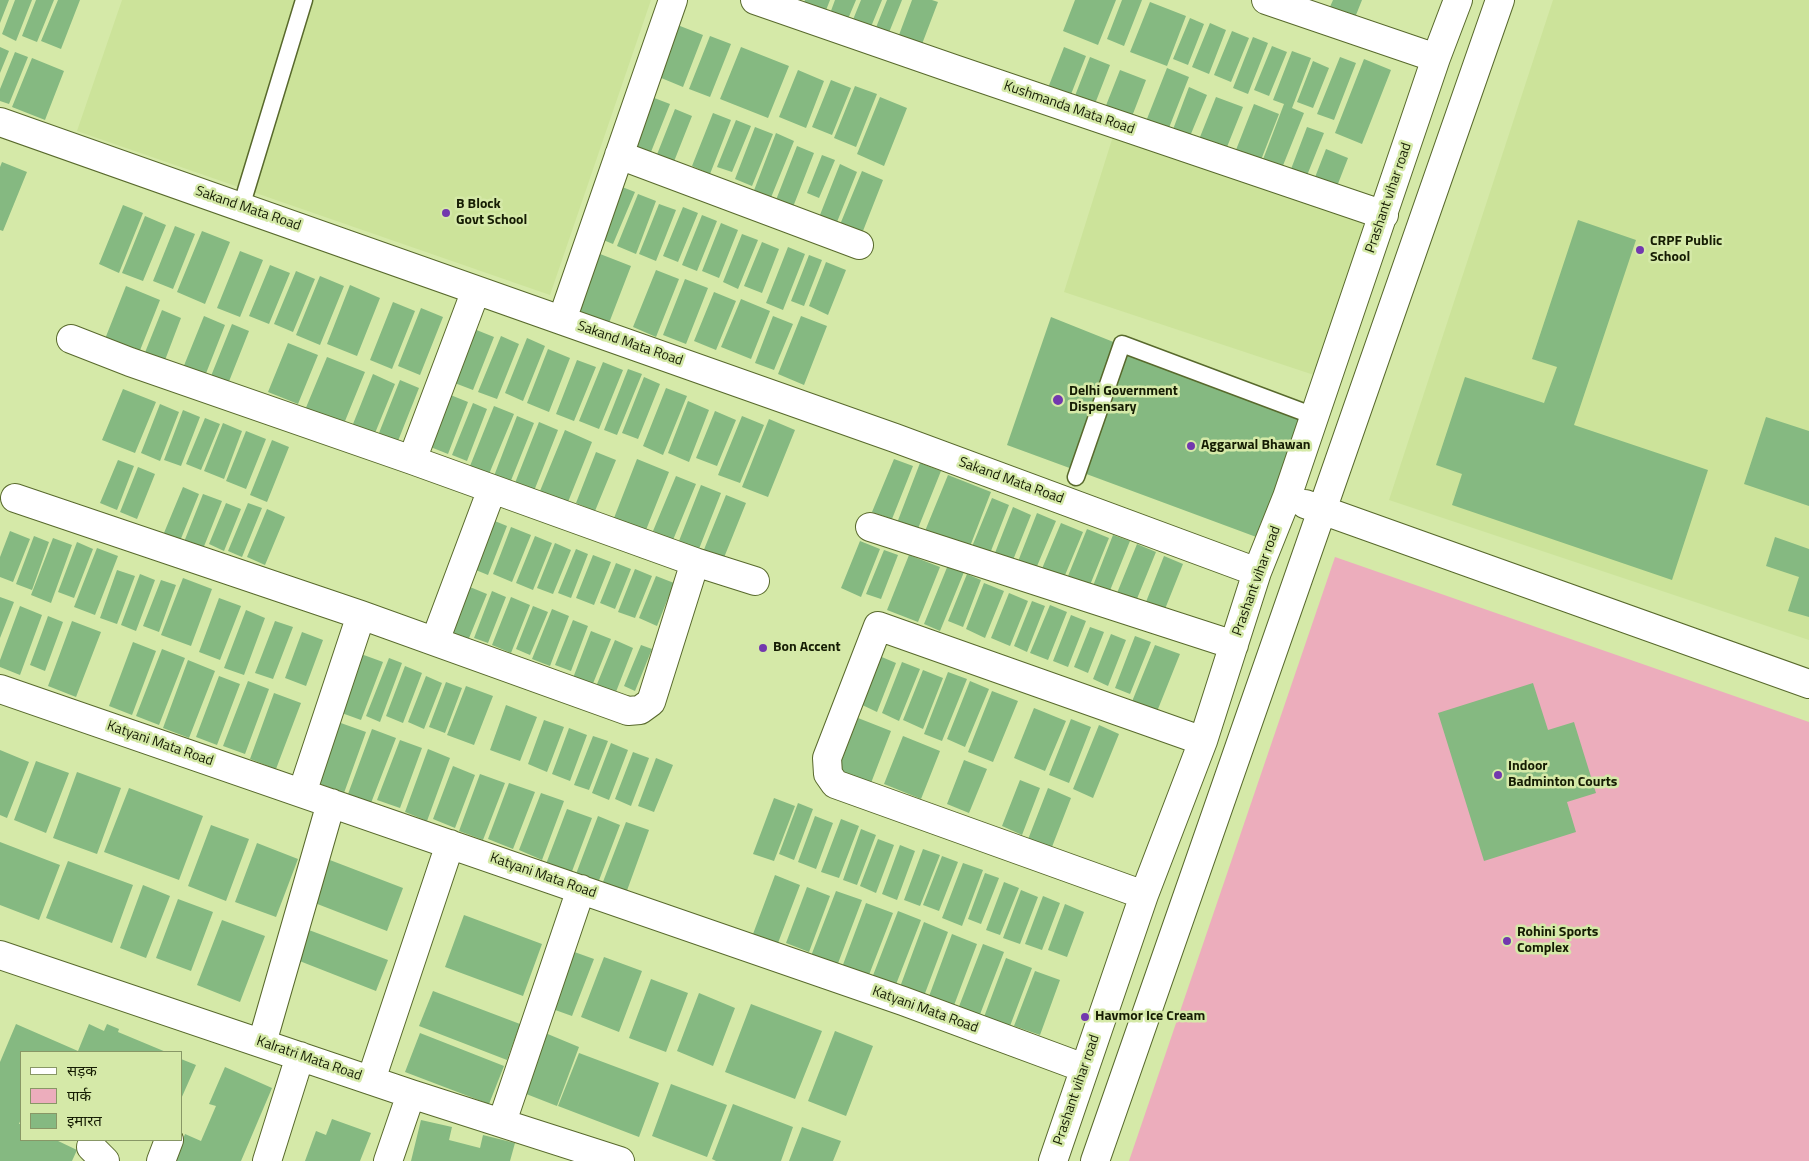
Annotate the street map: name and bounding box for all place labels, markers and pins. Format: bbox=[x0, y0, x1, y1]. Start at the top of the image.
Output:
place label: B Block Govt School bbox=[456, 197, 527, 230]
marker: B Block Govt School bbox=[440, 207, 452, 219]
place label: CRPF Public School bbox=[1650, 234, 1722, 266]
marker: CRPF Public School bbox=[1634, 244, 1646, 256]
place label: Delhi Government Dispensary bbox=[1069, 384, 1178, 417]
marker: Delhi Government Dispensary bbox=[1051, 393, 1065, 407]
place label: Aggarwal Bhawan bbox=[1201, 438, 1311, 454]
marker: Aggarwal Bhawan bbox=[1185, 440, 1197, 452]
place label: Bon Accent bbox=[773, 640, 841, 656]
marker: Bon Accent bbox=[757, 642, 769, 654]
place label: Indoor Badminton Courts bbox=[1508, 759, 1617, 792]
marker: Indoor Badminton Courts bbox=[1492, 769, 1504, 781]
place label: Rohini Sports Complex bbox=[1517, 925, 1598, 958]
marker: Rohini Sports Complex bbox=[1501, 935, 1513, 947]
place label: Havmor Ice Cream bbox=[1095, 1009, 1205, 1025]
marker: Havmor Ice Cream bbox=[1079, 1011, 1091, 1023]

